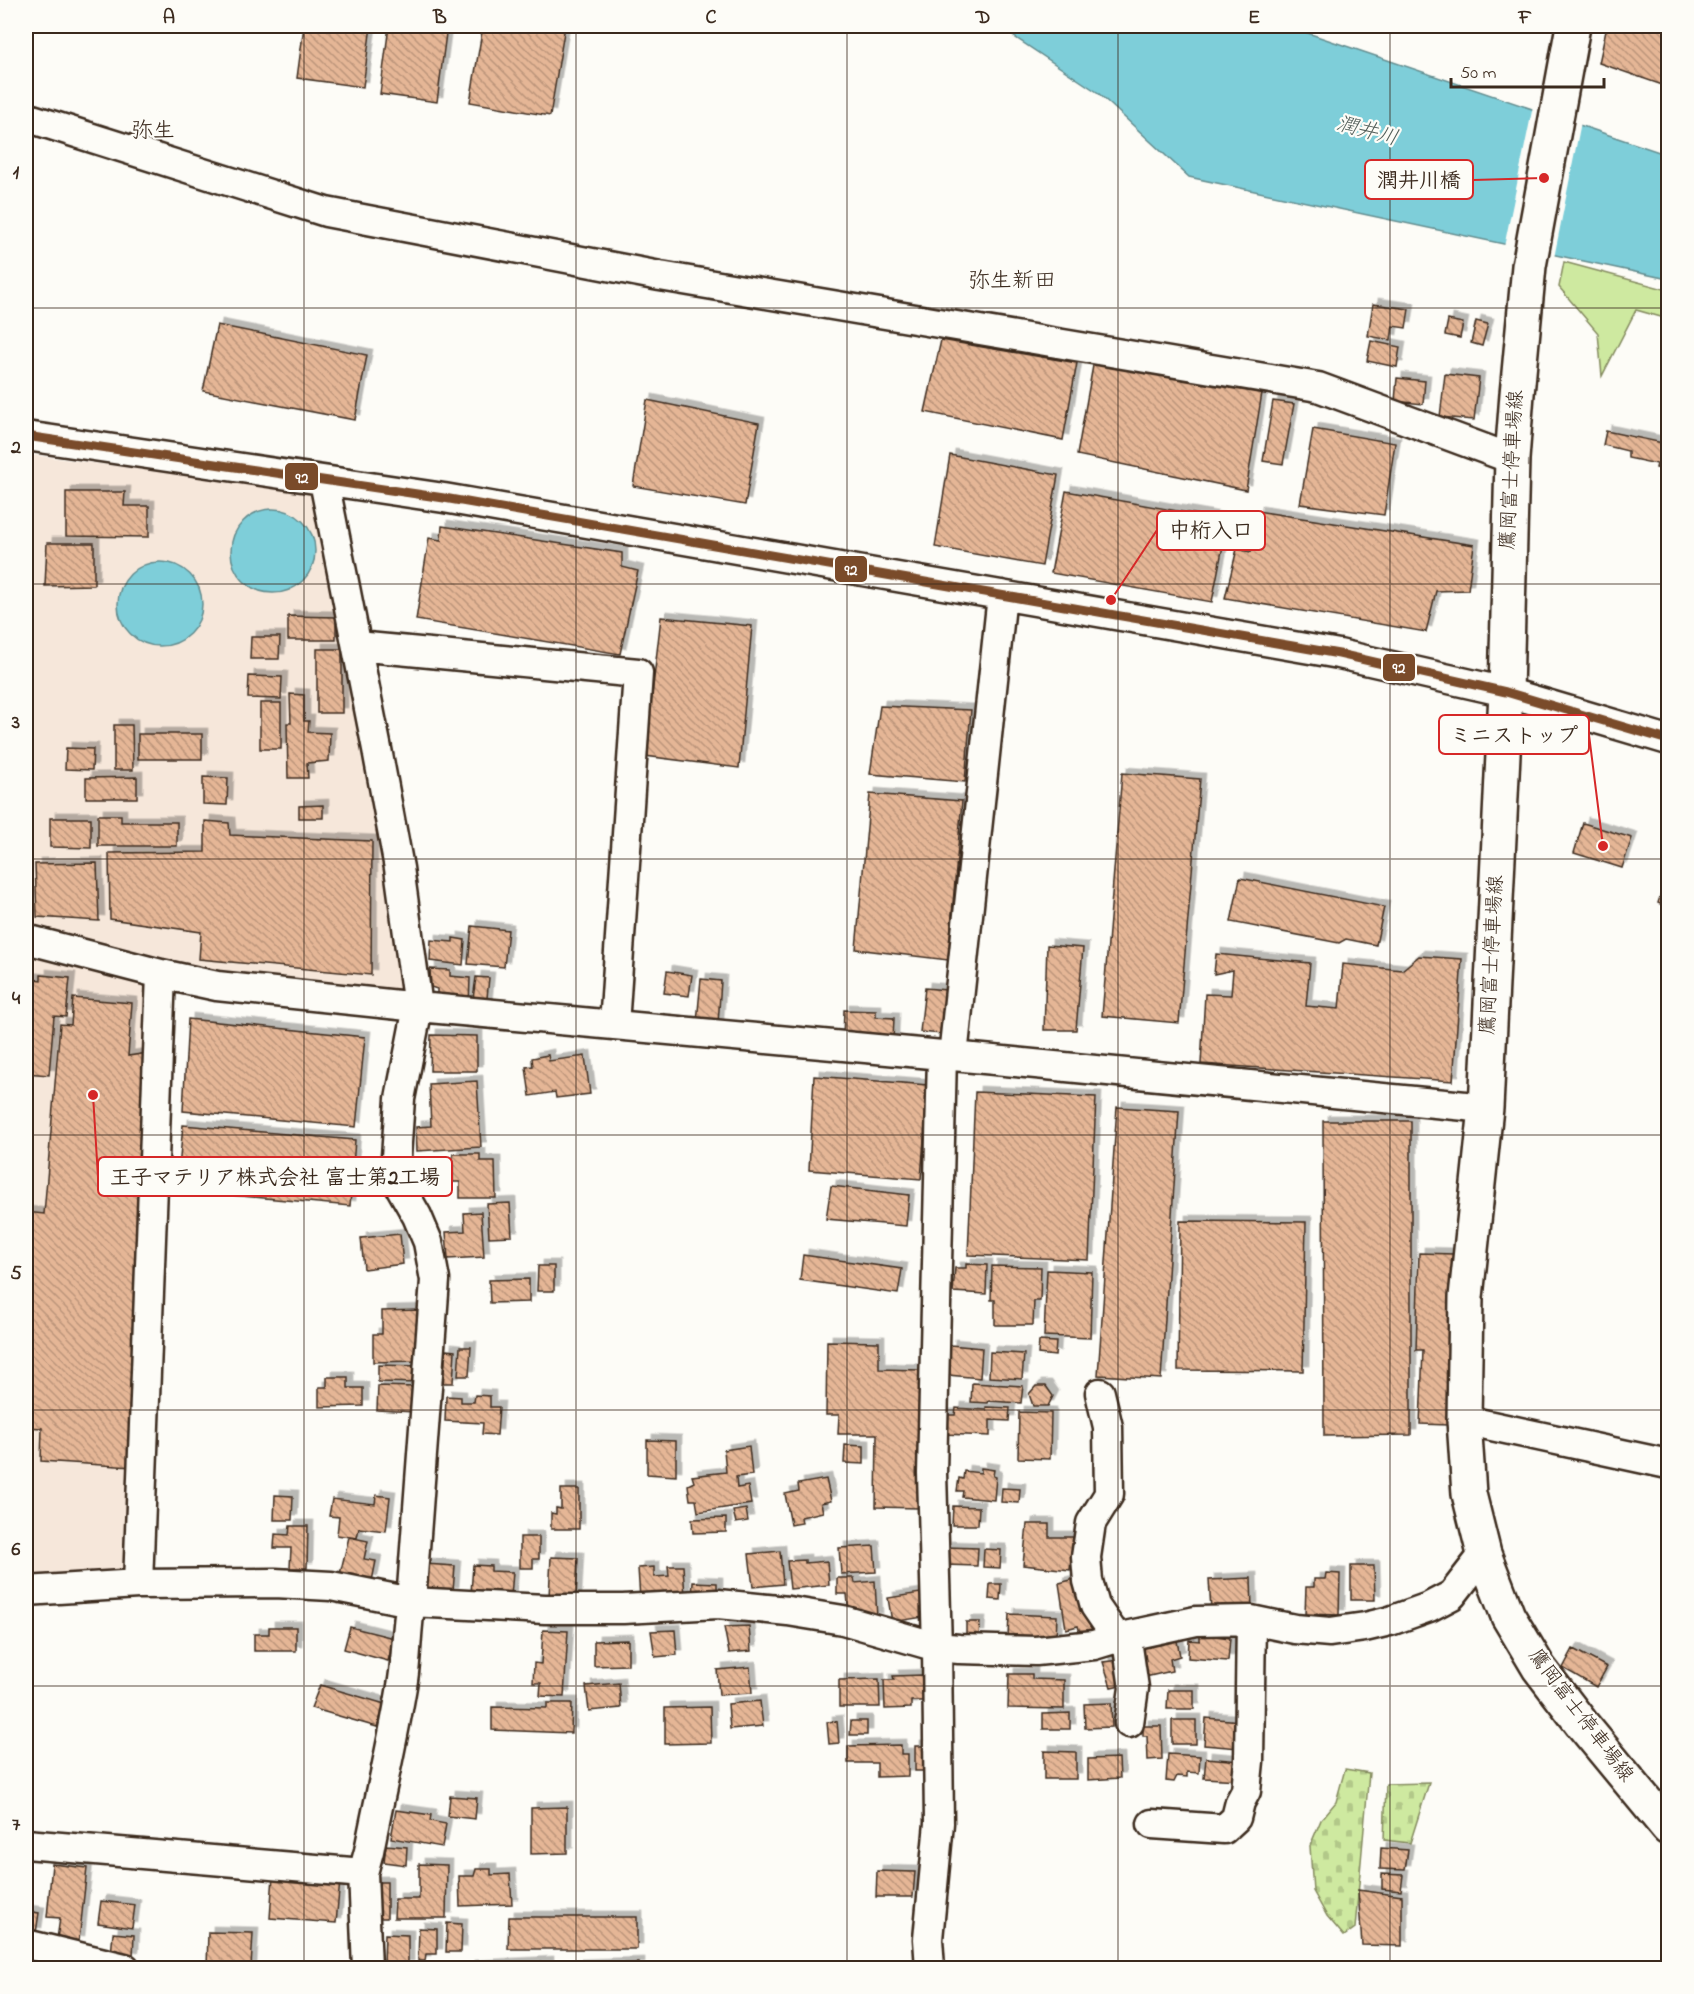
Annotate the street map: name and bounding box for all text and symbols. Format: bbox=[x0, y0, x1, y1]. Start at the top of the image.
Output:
text: A bbox=[163, 4, 175, 33]
text: B bbox=[432, 4, 447, 33]
text: C bbox=[706, 4, 717, 33]
text: D bbox=[975, 4, 990, 33]
text: E bbox=[1248, 4, 1260, 33]
text: F bbox=[1518, 4, 1532, 33]
scale bar bbox=[1451, 51, 1604, 89]
text: 50 m bbox=[1460, 61, 1497, 87]
water label: 潤井川 bbox=[1333, 109, 1401, 155]
district label: 弥生 bbox=[131, 116, 175, 148]
text: 1 bbox=[13, 159, 20, 188]
callout: 潤井川橋 bbox=[1365, 160, 1473, 199]
text: 潤井川橋 bbox=[1377, 167, 1461, 197]
district label: 弥生新田 bbox=[968, 266, 1056, 298]
street label: 鷹岡富士停車場線 bbox=[1494, 389, 1532, 551]
text: 2 bbox=[10, 434, 21, 463]
line badge: 92 bbox=[284, 462, 319, 491]
text: 92 bbox=[295, 467, 308, 491]
callout: 中桁入口 bbox=[1157, 511, 1265, 550]
text: 中桁入口 bbox=[1169, 517, 1253, 547]
line badge: 92 bbox=[834, 555, 868, 583]
text: 92 bbox=[844, 559, 857, 583]
line badge: 92 bbox=[1382, 653, 1416, 682]
text: 92 bbox=[1392, 657, 1405, 681]
text: 3 bbox=[11, 709, 20, 738]
callout: ミニストップ bbox=[1439, 715, 1589, 754]
text: ミニストップ bbox=[1450, 722, 1578, 752]
street label: 鷹岡富士停車場線 bbox=[1474, 874, 1512, 1036]
text: 4 bbox=[12, 985, 21, 1014]
callout: 王子マテリア株式会社 富士第2工場 bbox=[98, 1157, 452, 1196]
text: 王子マテリア株式会社 富士第2工場 bbox=[110, 1164, 440, 1194]
text: 5 bbox=[10, 1260, 22, 1289]
text: 6 bbox=[12, 1536, 21, 1565]
street label: 鷹岡富士停車場線 bbox=[1520, 1643, 1640, 1789]
text: 7 bbox=[12, 1811, 21, 1840]

